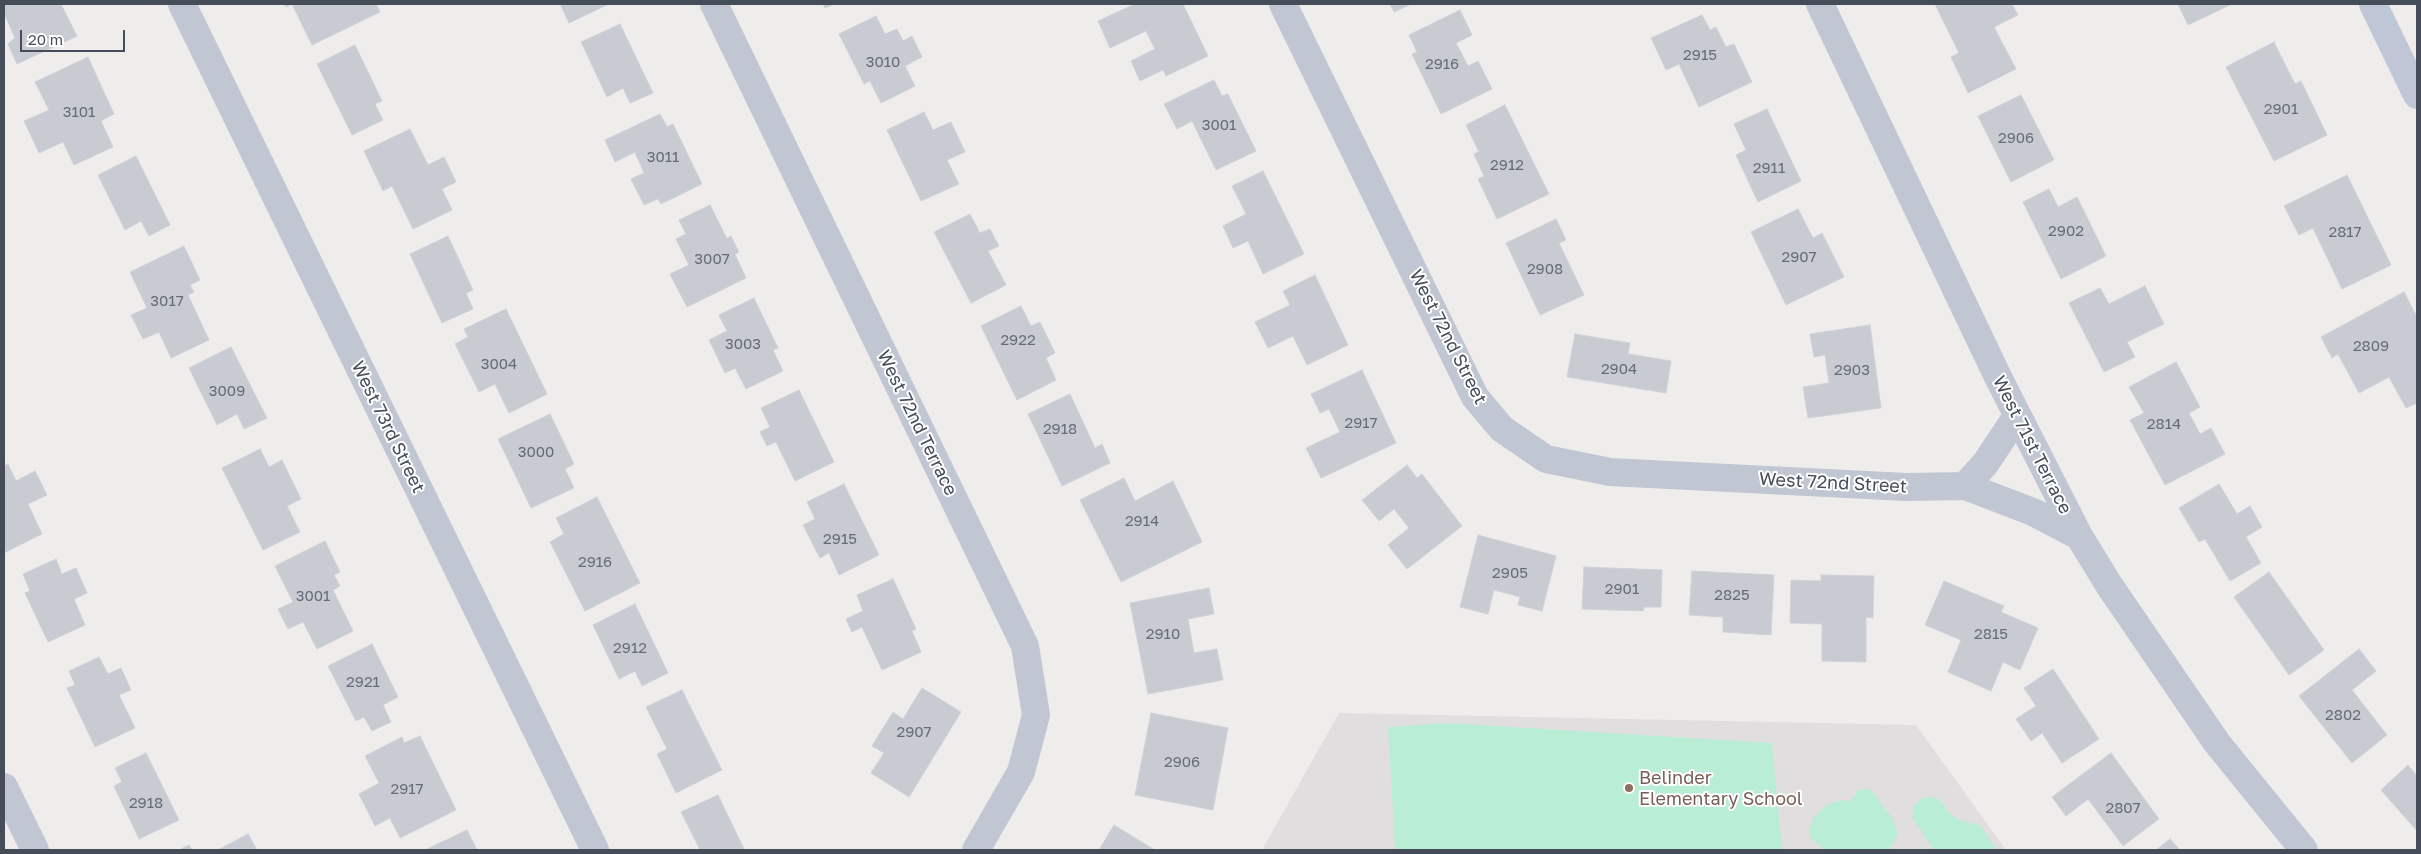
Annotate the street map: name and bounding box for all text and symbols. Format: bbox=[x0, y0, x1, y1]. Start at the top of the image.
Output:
scale bar bbox=[22, 20, 128, 52]
text: 20 m bbox=[28, 30, 63, 48]
house number: 2915 bbox=[1683, 46, 1717, 64]
house number: 3010 bbox=[866, 53, 900, 71]
house number: 2916 bbox=[1425, 55, 1459, 73]
house number: 2901 bbox=[2264, 100, 2298, 118]
house number: 3101 bbox=[63, 103, 95, 121]
house number: 3001 bbox=[1202, 116, 1236, 134]
house number: 2906 bbox=[1998, 129, 2034, 147]
house number: 3011 bbox=[647, 148, 679, 166]
house number: 2912 bbox=[1490, 156, 1524, 174]
house number: 2911 bbox=[1753, 159, 1785, 177]
house number: 2902 bbox=[2048, 222, 2084, 240]
house number: 2817 bbox=[2328, 223, 2362, 241]
house number: 2907 bbox=[1781, 248, 1817, 266]
house number: 3007 bbox=[694, 250, 730, 268]
house number: 2908 bbox=[1527, 260, 1563, 278]
street label: West 72nd Street bbox=[1405, 266, 1491, 408]
house number: 3017 bbox=[150, 292, 184, 310]
house number: 2922 bbox=[1000, 331, 1036, 349]
house number: 3003 bbox=[725, 335, 761, 353]
house number: 2809 bbox=[2353, 337, 2389, 355]
street label: West 72nd Terrace bbox=[872, 347, 962, 499]
house number: 3004 bbox=[481, 355, 517, 373]
street label: West 73rd Street bbox=[347, 358, 429, 496]
house number: 2904 bbox=[1601, 360, 1637, 378]
house number: 2903 bbox=[1834, 361, 1870, 379]
street label: West 71st Terrace bbox=[1988, 372, 2076, 518]
house number: 3009 bbox=[209, 382, 245, 400]
house number: 2917 bbox=[1345, 414, 1377, 432]
house number: 2814 bbox=[2147, 415, 2181, 433]
house number: 2918 bbox=[1043, 420, 1077, 438]
house number: 3000 bbox=[518, 443, 554, 461]
street label: West 72nd Street bbox=[1758, 468, 1908, 498]
house number: 2914 bbox=[1125, 512, 1159, 530]
house number: 2915 bbox=[823, 530, 857, 548]
house number: 2916 bbox=[578, 553, 612, 571]
house number: 2905 bbox=[1492, 564, 1528, 582]
house number: 2901 bbox=[1605, 580, 1639, 598]
house number: 2825 bbox=[1714, 586, 1750, 604]
house number: 3001 bbox=[296, 587, 330, 605]
house number: 2910 bbox=[1146, 625, 1180, 643]
house number: 2815 bbox=[1974, 625, 2008, 643]
house number: 2912 bbox=[613, 639, 647, 657]
house number: 2921 bbox=[346, 673, 380, 691]
house number: 2802 bbox=[2325, 706, 2361, 724]
house number: 2907 bbox=[896, 723, 932, 741]
house number: 2906 bbox=[1164, 753, 1200, 771]
place label: Belinder Elementary School bbox=[1639, 767, 1803, 810]
house number: 2917 bbox=[391, 780, 423, 798]
marker: Belinder Elementary School bbox=[1623, 782, 1635, 794]
house number: 2918 bbox=[129, 794, 163, 812]
house number: 2807 bbox=[2105, 799, 2141, 817]

